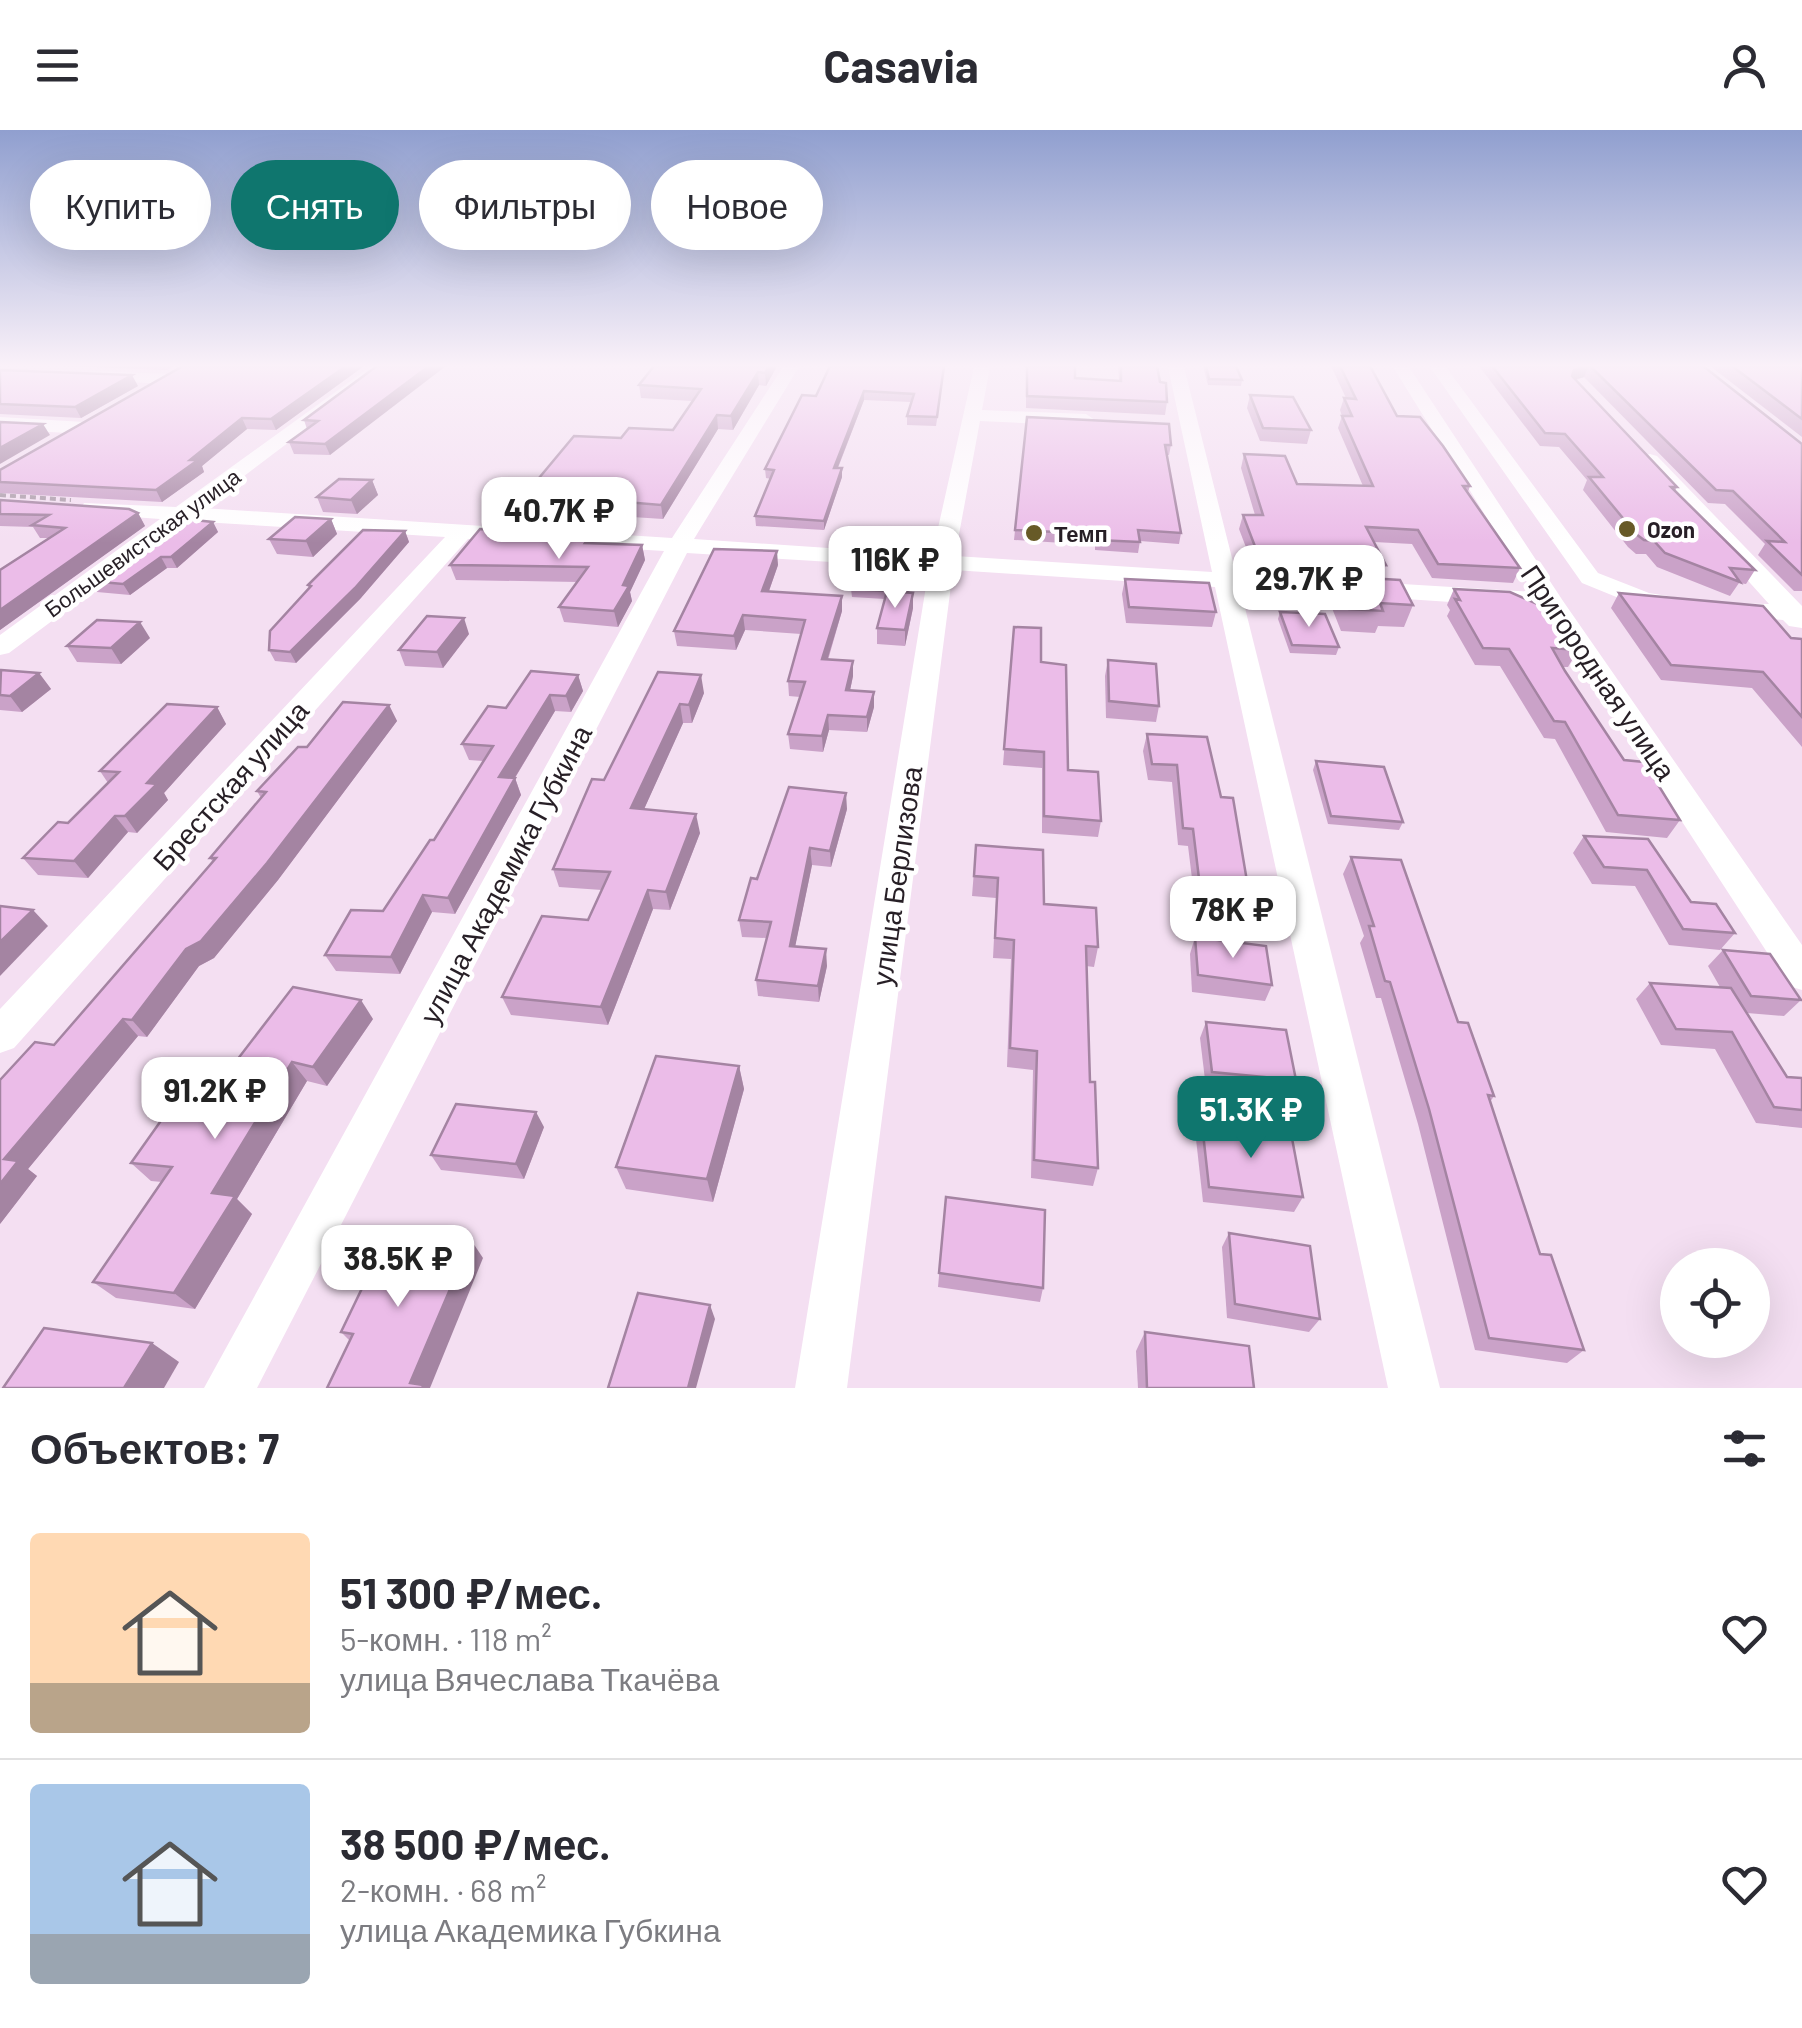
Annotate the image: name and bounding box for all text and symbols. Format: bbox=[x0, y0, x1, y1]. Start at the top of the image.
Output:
icon: menu bbox=[30, 38, 85, 93]
text: Casavia bbox=[823, 38, 979, 92]
icon: person bbox=[1717, 38, 1772, 93]
chip: Купить bbox=[30, 160, 211, 250]
chip: Снять bbox=[231, 160, 399, 250]
chip: Фильтры bbox=[419, 160, 631, 250]
chip: Новое bbox=[651, 160, 823, 250]
street label: Большевистская улица bbox=[39, 462, 246, 622]
pin: 40.7K ₽ bbox=[467, 477, 651, 562]
text: 40.7K ₽ bbox=[504, 490, 614, 528]
place label: Ozon bbox=[1647, 516, 1695, 542]
marker: Ozon bbox=[1616, 518, 1638, 540]
place label: Темп bbox=[1054, 520, 1108, 546]
marker: Темп bbox=[1023, 522, 1045, 544]
pin: 116K ₽ bbox=[814, 526, 976, 611]
text: 116K ₽ bbox=[851, 539, 939, 577]
pin: 29.7K ₽ bbox=[1217, 545, 1401, 630]
text: 29.7K ₽ bbox=[1255, 558, 1363, 596]
street label: Пригородная улица bbox=[1514, 558, 1684, 786]
street label: Брестская улица bbox=[145, 693, 315, 877]
street label: улица Академика Губкина bbox=[412, 719, 598, 1029]
street label: улица Берлизова bbox=[864, 764, 928, 988]
pin: 78K ₽ bbox=[1163, 876, 1303, 961]
text: 78K ₽ bbox=[1192, 889, 1274, 927]
pin: 91.2K ₽ bbox=[123, 1057, 307, 1142]
text: 91.2K ₽ bbox=[163, 1070, 267, 1108]
pin: 51.3K ₽ bbox=[1159, 1076, 1343, 1161]
text: 51.3K ₽ bbox=[1199, 1089, 1303, 1127]
pin: 38.5K ₽ bbox=[306, 1225, 490, 1310]
text: 38.5K ₽ bbox=[343, 1238, 453, 1276]
map controls bbox=[1660, 1248, 1770, 1358]
button: locate bbox=[1660, 1248, 1770, 1358]
icon: filters bbox=[1717, 1421, 1772, 1476]
text: Объектов: 7 bbox=[30, 1422, 279, 1472]
text: 51 300 ₽/мес. bbox=[340, 1567, 602, 1617]
icon: home bbox=[110, 1573, 230, 1693]
icon: heart bbox=[1717, 1606, 1772, 1661]
text: 5-комн. · 118 m² bbox=[340, 1619, 552, 1657]
text: улица Вячеслава Ткачёва bbox=[340, 1659, 719, 1697]
text: 38 500 ₽/мес. bbox=[340, 1818, 611, 1868]
icon: home bbox=[110, 1824, 230, 1944]
icon: heart bbox=[1717, 1857, 1772, 1912]
text: 2-комн. · 68 m² bbox=[340, 1870, 546, 1908]
text: улица Академика Губкина bbox=[340, 1910, 721, 1948]

